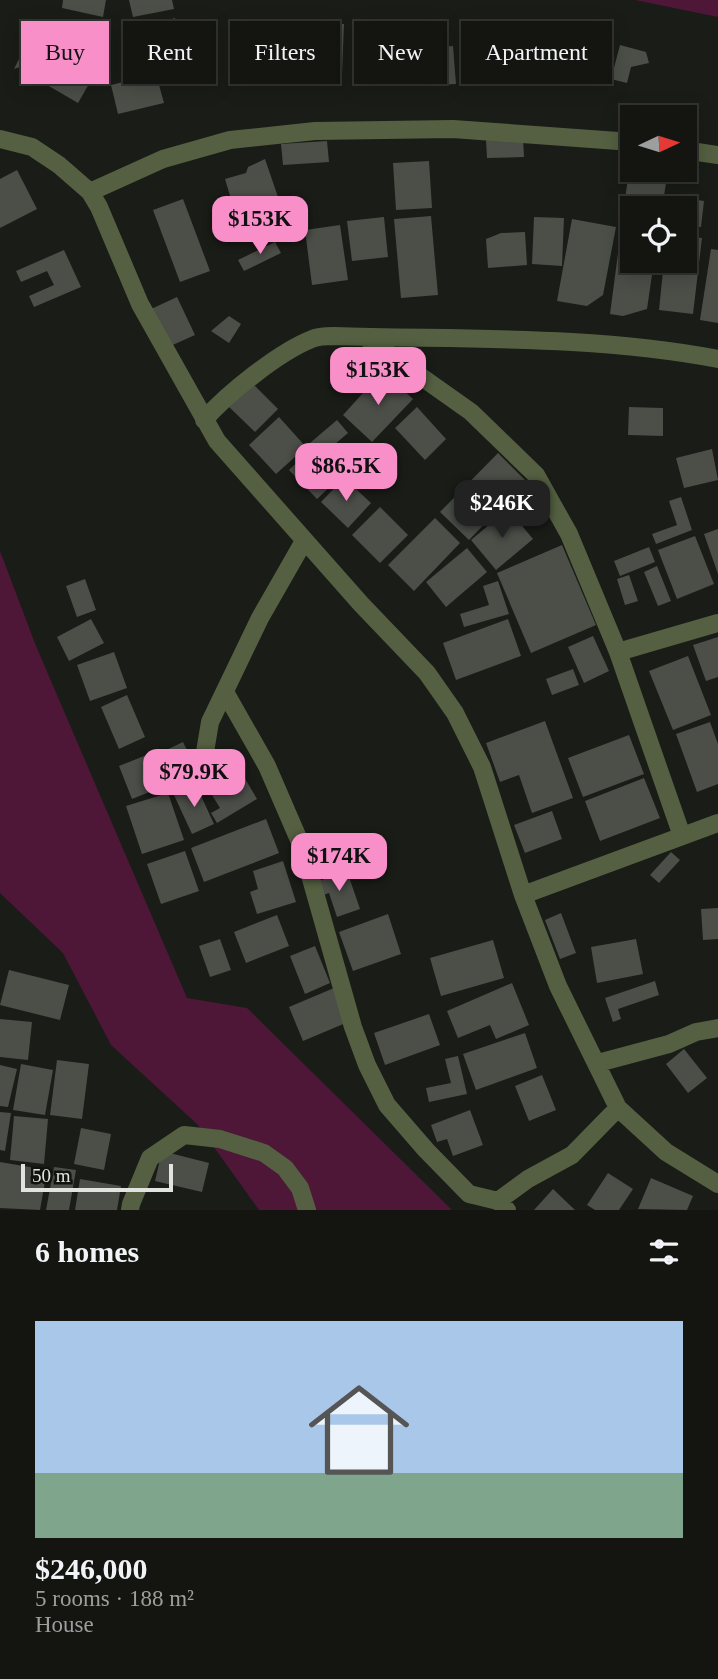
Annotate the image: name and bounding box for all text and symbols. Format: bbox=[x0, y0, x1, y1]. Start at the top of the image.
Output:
chip: Buy bbox=[21, 21, 109, 84]
chip: Rent bbox=[123, 21, 216, 84]
chip: Filters bbox=[230, 21, 340, 84]
chip: New bbox=[354, 21, 447, 84]
chip: Apartment bbox=[461, 21, 612, 84]
north arrow bbox=[620, 105, 696, 182]
map controls bbox=[620, 105, 697, 273]
pin: $153K bbox=[211, 196, 309, 256]
button: locate bbox=[620, 196, 697, 273]
text: $153K bbox=[228, 206, 292, 231]
pin: $153K bbox=[329, 348, 427, 407]
text: $153K bbox=[346, 357, 410, 382]
pin: $86.5K bbox=[289, 444, 403, 503]
text: $86.5K bbox=[311, 453, 381, 478]
pin: $246K bbox=[453, 480, 551, 540]
text: $246K bbox=[470, 490, 534, 515]
pin: $79.9K bbox=[137, 750, 251, 809]
text: $79.9K bbox=[159, 759, 229, 784]
pin: $174K bbox=[290, 834, 388, 893]
text: $174K bbox=[307, 843, 371, 868]
scale bar bbox=[21, 1161, 173, 1193]
text: 50 m bbox=[32, 1165, 71, 1186]
icon: filters bbox=[645, 1233, 683, 1271]
text: 6 homes bbox=[35, 1235, 139, 1268]
icon: home bbox=[296, 1367, 422, 1493]
text: $246,000 bbox=[35, 1552, 148, 1585]
text: 5 rooms · 188 m² bbox=[35, 1586, 194, 1611]
text: House bbox=[35, 1612, 94, 1637]

